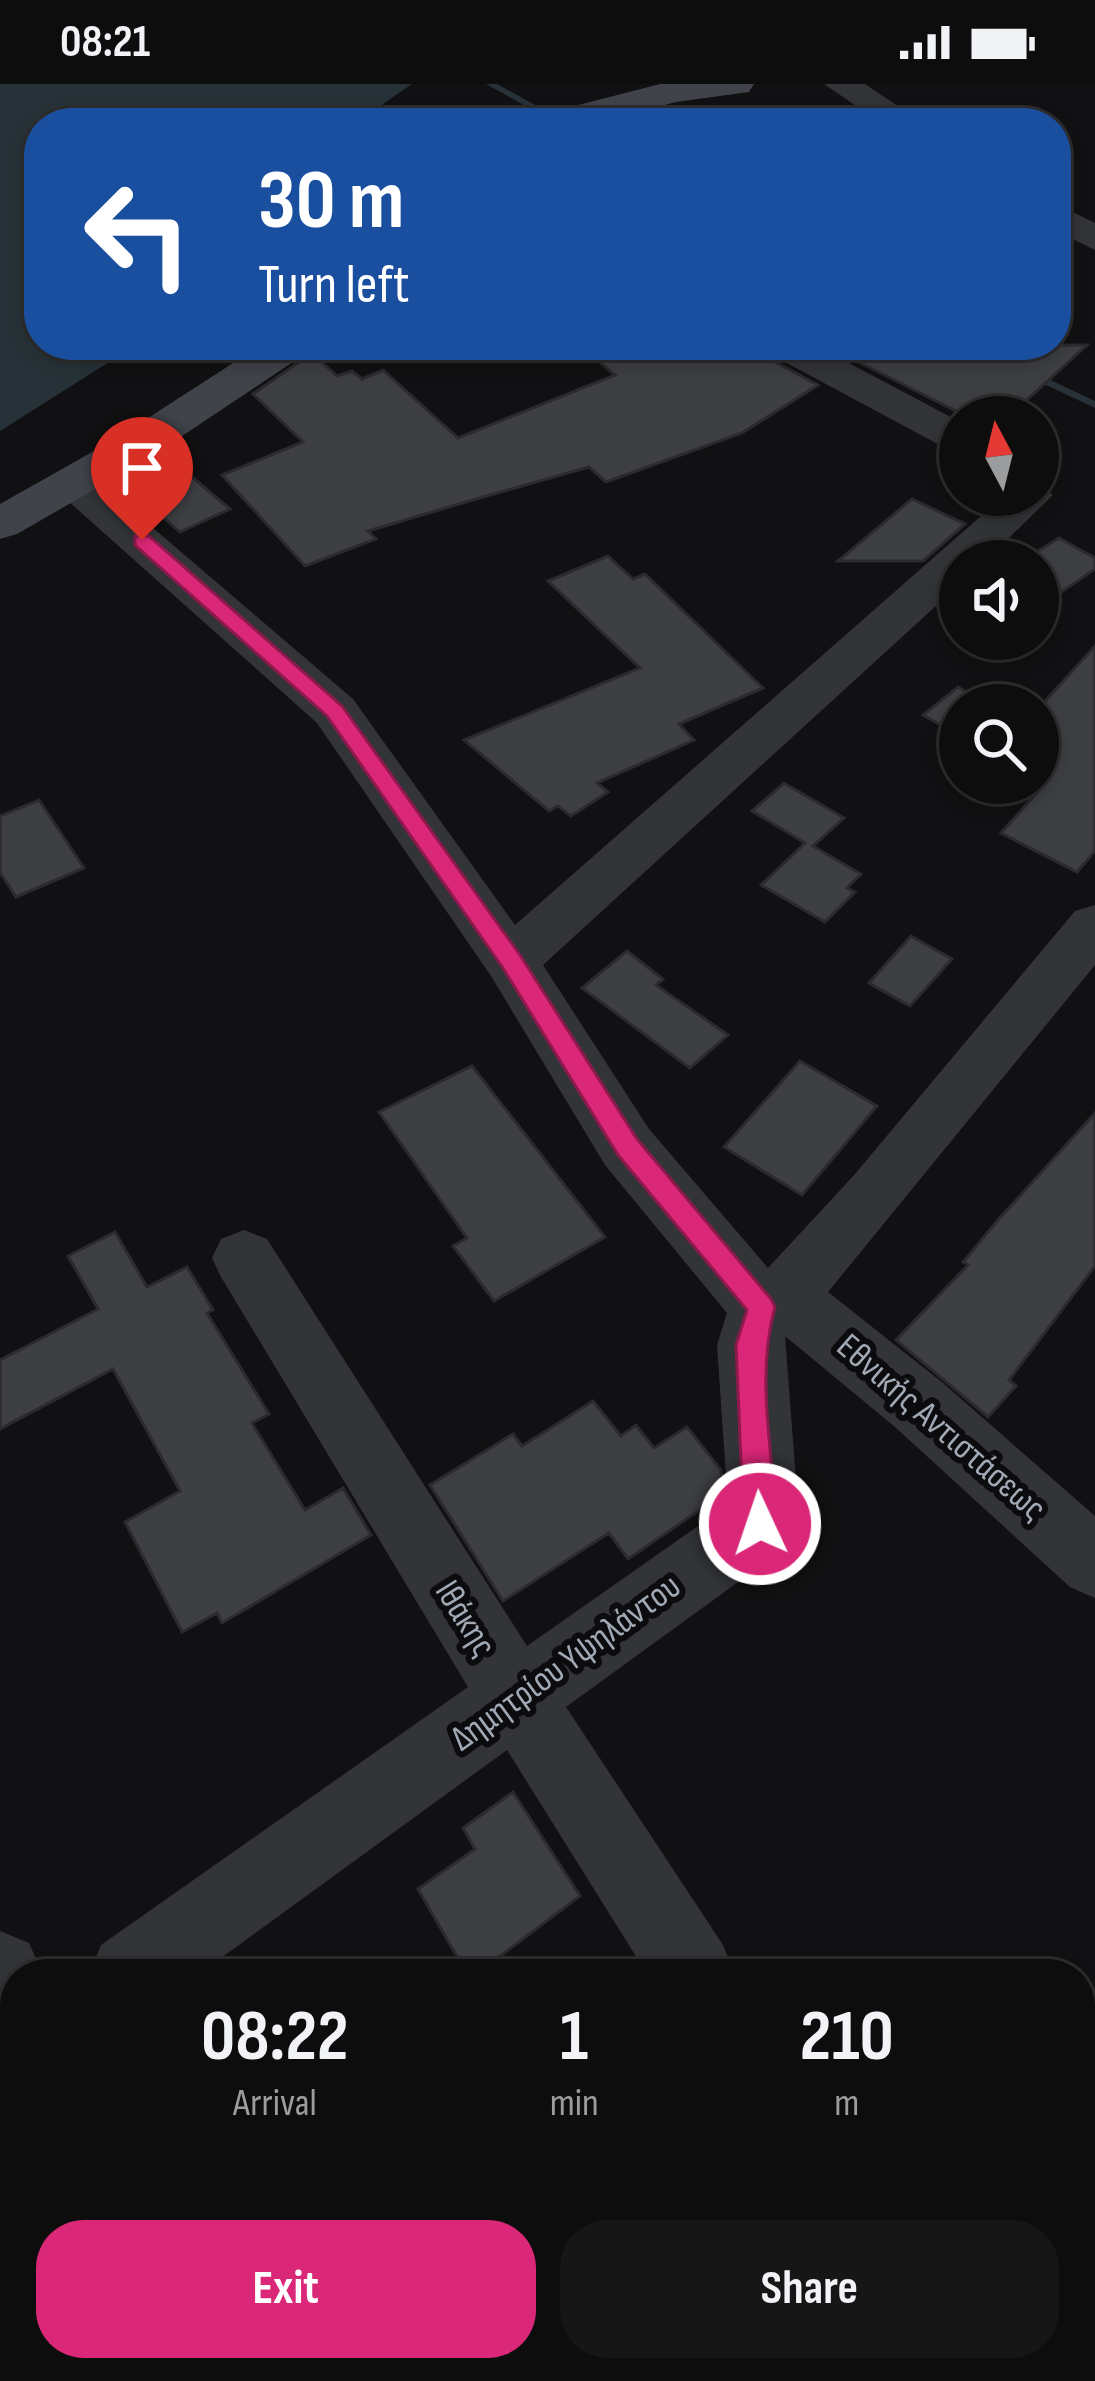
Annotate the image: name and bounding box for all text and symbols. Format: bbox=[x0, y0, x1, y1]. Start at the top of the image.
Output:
text: 08:21 bbox=[60, 15, 150, 70]
text: 30 m bbox=[258, 151, 404, 252]
icon: left bbox=[60, 156, 216, 312]
text: Turn left bbox=[258, 253, 410, 318]
north arrow bbox=[939, 396, 1059, 516]
map controls bbox=[939, 396, 1059, 804]
pin bbox=[91, 417, 193, 540]
icon: arrive bbox=[109, 435, 175, 501]
button: sound bbox=[939, 540, 1059, 660]
button: search bbox=[939, 684, 1059, 804]
street label: Εθνικής Αντιστάσεως bbox=[827, 1325, 1055, 1531]
position arrow bbox=[697, 1461, 823, 1587]
street label: Δημητρίου Υψηλάντου bbox=[443, 1565, 689, 1761]
street label: Ιθάκης bbox=[425, 1573, 505, 1665]
text: 08:22 bbox=[201, 1994, 349, 2081]
text: 1 bbox=[560, 1994, 588, 2081]
text: 210 bbox=[800, 1994, 894, 2081]
text: Arrival bbox=[233, 2080, 317, 2127]
text: min bbox=[550, 2080, 599, 2127]
text: m bbox=[834, 2080, 859, 2127]
button: Exit bbox=[36, 2220, 536, 2358]
button: Share bbox=[560, 2220, 1059, 2358]

